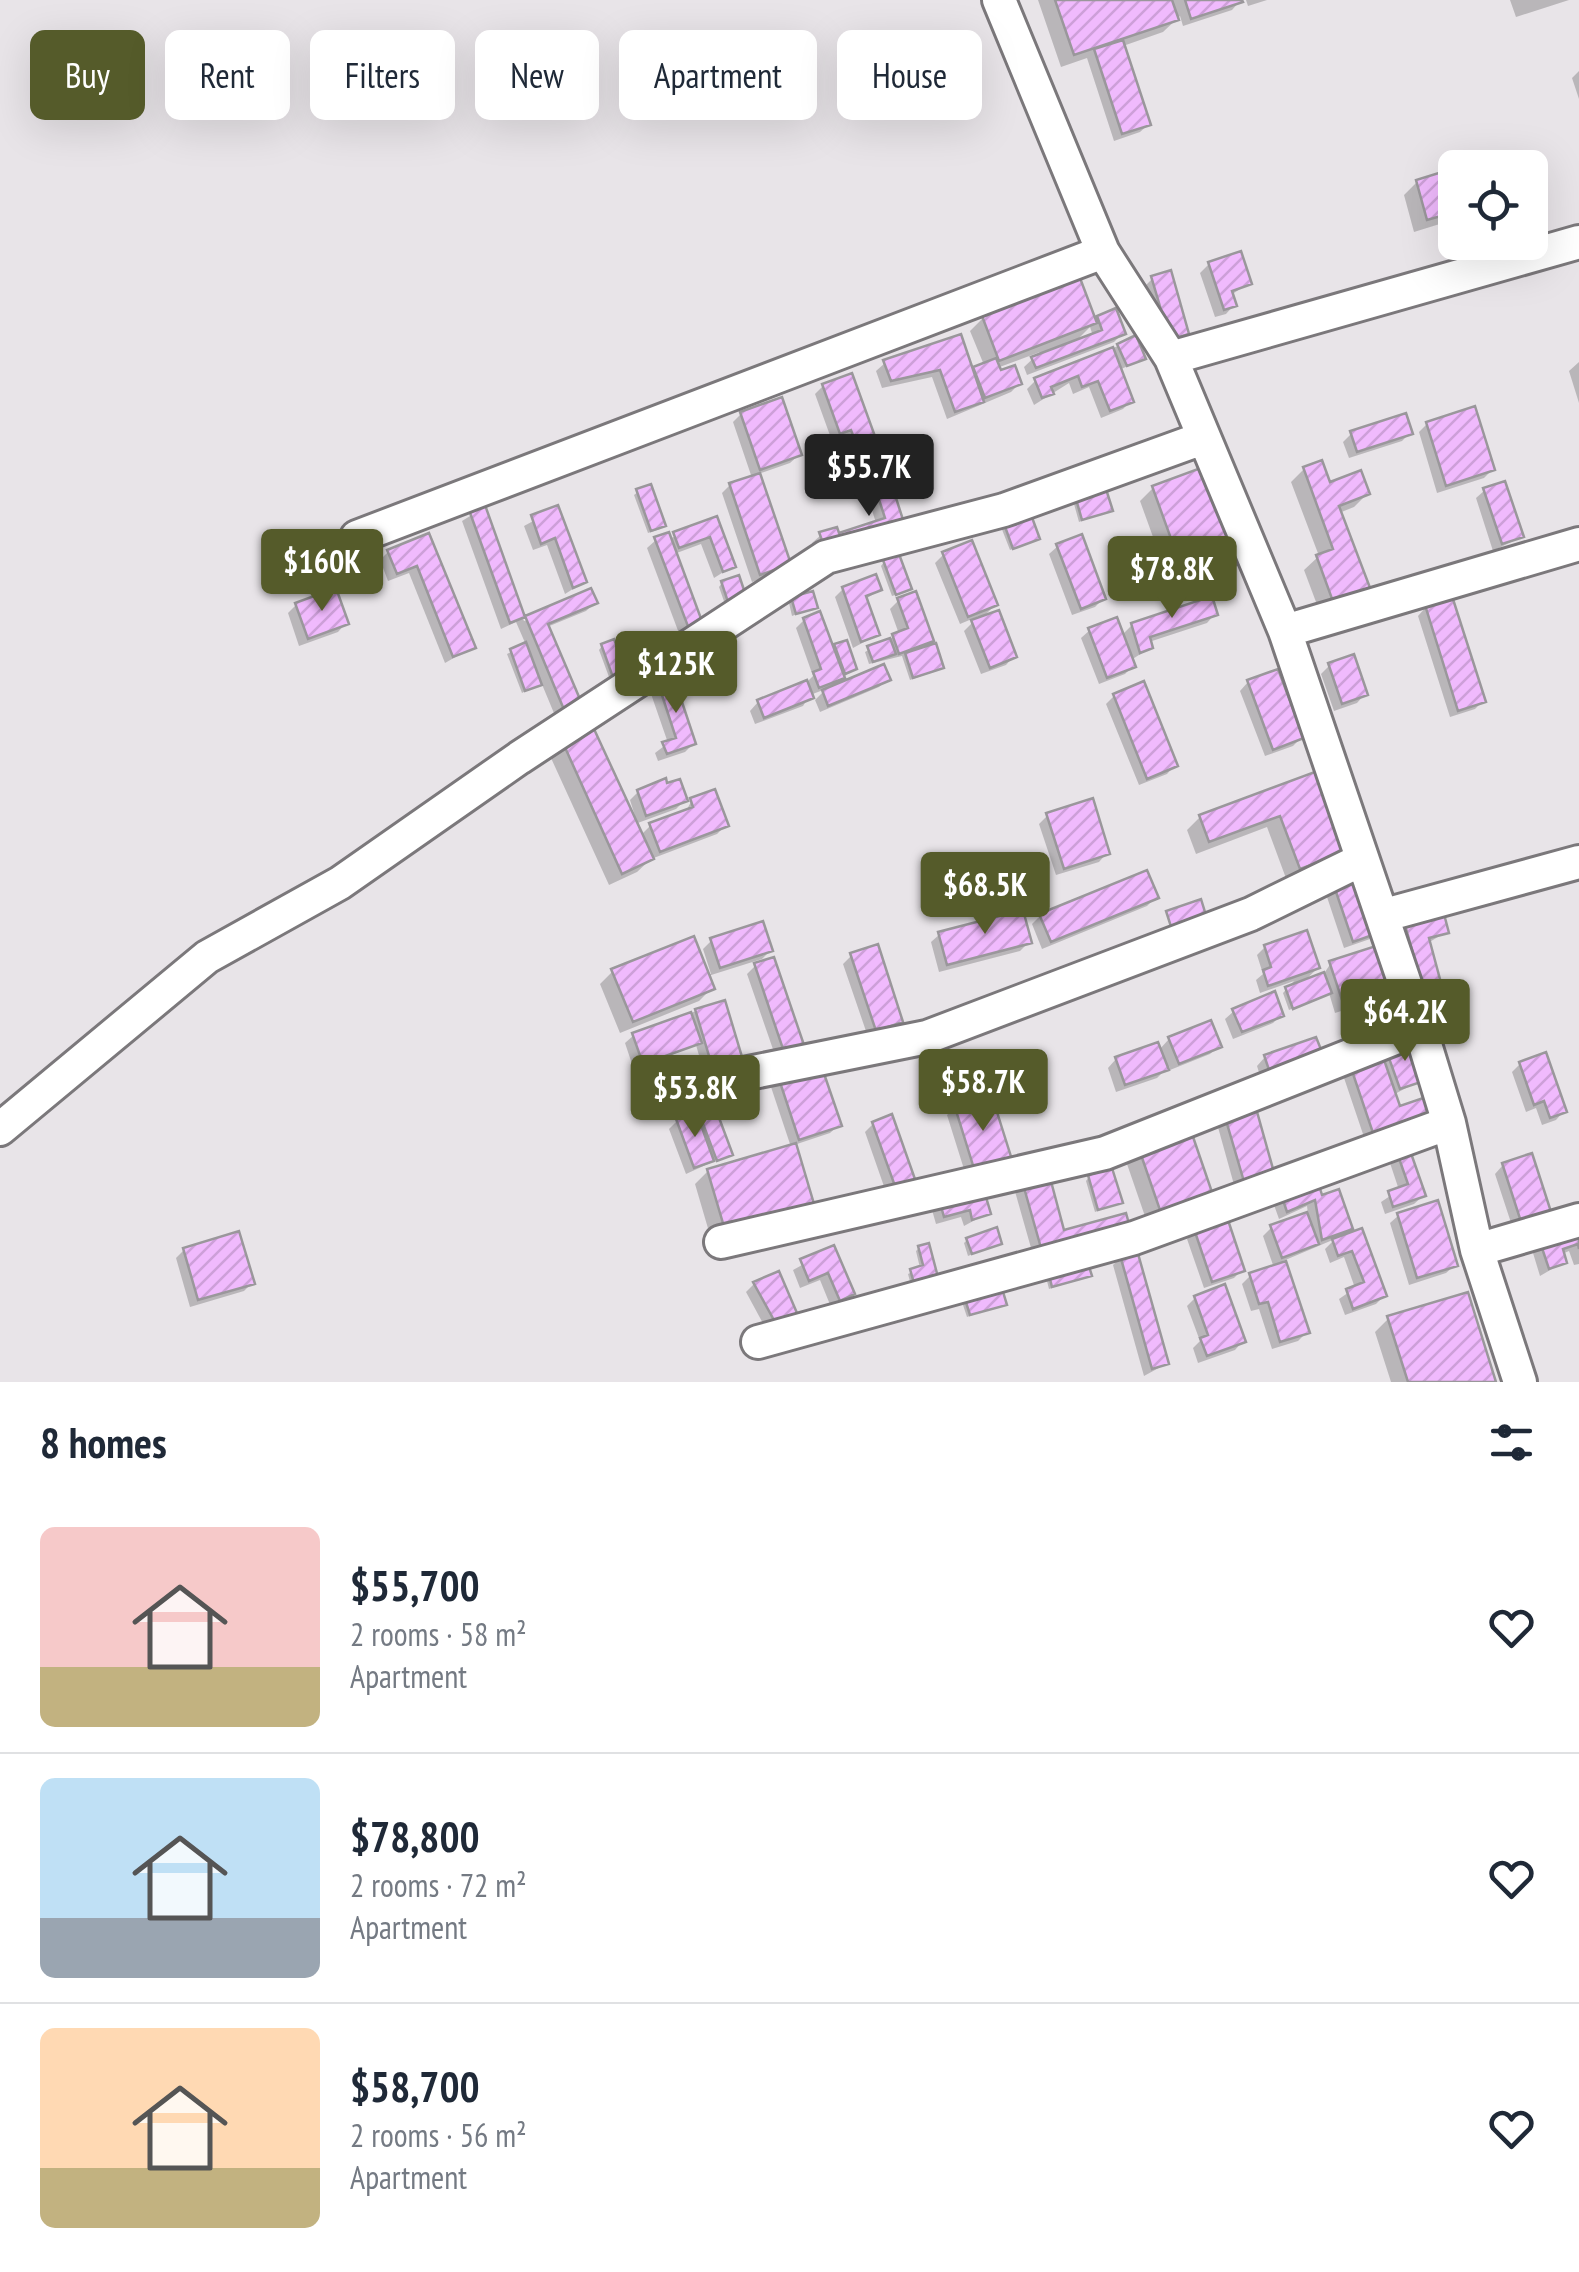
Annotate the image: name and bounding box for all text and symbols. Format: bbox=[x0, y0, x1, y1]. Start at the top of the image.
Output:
chip: Buy bbox=[30, 30, 145, 120]
chip: Rent bbox=[165, 30, 290, 120]
chip: Filters bbox=[310, 30, 455, 120]
chip: New bbox=[475, 30, 599, 120]
chip: Apartment bbox=[619, 30, 817, 120]
chip: House bbox=[837, 30, 982, 120]
map controls bbox=[1438, 150, 1548, 260]
button: locate bbox=[1438, 150, 1548, 260]
pin: $55.7K bbox=[788, 434, 950, 519]
text: $55.7K bbox=[827, 445, 911, 487]
pin: $160K bbox=[252, 529, 392, 614]
pin: $78.8K bbox=[1091, 536, 1253, 621]
text: $160K bbox=[283, 540, 361, 582]
text: $78.8K bbox=[1130, 547, 1214, 589]
pin: $125K bbox=[606, 631, 746, 716]
text: $125K bbox=[637, 642, 715, 684]
pin: $68.5K bbox=[904, 852, 1066, 937]
text: $68.5K bbox=[943, 863, 1027, 905]
pin: $64.2K bbox=[1324, 979, 1486, 1064]
text: $64.2K bbox=[1363, 990, 1447, 1032]
pin: $58.7K bbox=[902, 1049, 1064, 1134]
pin: $53.8K bbox=[614, 1055, 776, 1140]
text: $58.7K bbox=[941, 1060, 1025, 1102]
text: $53.8K bbox=[653, 1066, 737, 1108]
text: 8 homes bbox=[40, 1415, 167, 1470]
icon: filters bbox=[1484, 1415, 1539, 1470]
text: $55,700 bbox=[350, 1558, 480, 1613]
icon: home bbox=[120, 1567, 240, 1687]
icon: heart bbox=[1484, 1600, 1539, 1655]
text: 2 rooms · 58 m² bbox=[350, 1613, 527, 1655]
text: Apartment bbox=[350, 1655, 467, 1697]
text: $78,800 bbox=[350, 1809, 480, 1864]
icon: home bbox=[120, 1818, 240, 1938]
icon: heart bbox=[1484, 1851, 1539, 1906]
text: 2 rooms · 72 m² bbox=[350, 1864, 527, 1906]
text: Apartment bbox=[350, 1906, 467, 1948]
text: $58,700 bbox=[350, 2059, 480, 2114]
icon: home bbox=[120, 2068, 240, 2188]
icon: heart bbox=[1484, 2101, 1539, 2156]
text: 2 rooms · 56 m² bbox=[350, 2114, 527, 2156]
text: Apartment bbox=[350, 2156, 467, 2198]

